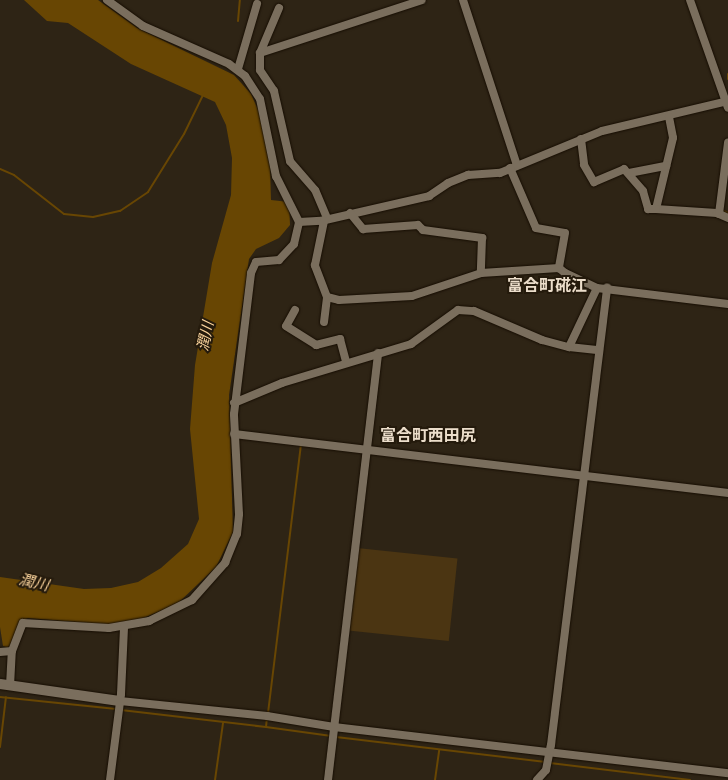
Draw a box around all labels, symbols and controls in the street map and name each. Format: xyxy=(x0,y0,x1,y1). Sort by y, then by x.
district label: 富合町硴江 xyxy=(507,276,587,296)
water label: 潤川 xyxy=(193,319,217,353)
district label: 富合町西田尻 xyxy=(380,426,476,446)
water label: 潤川 xyxy=(17,570,51,594)

